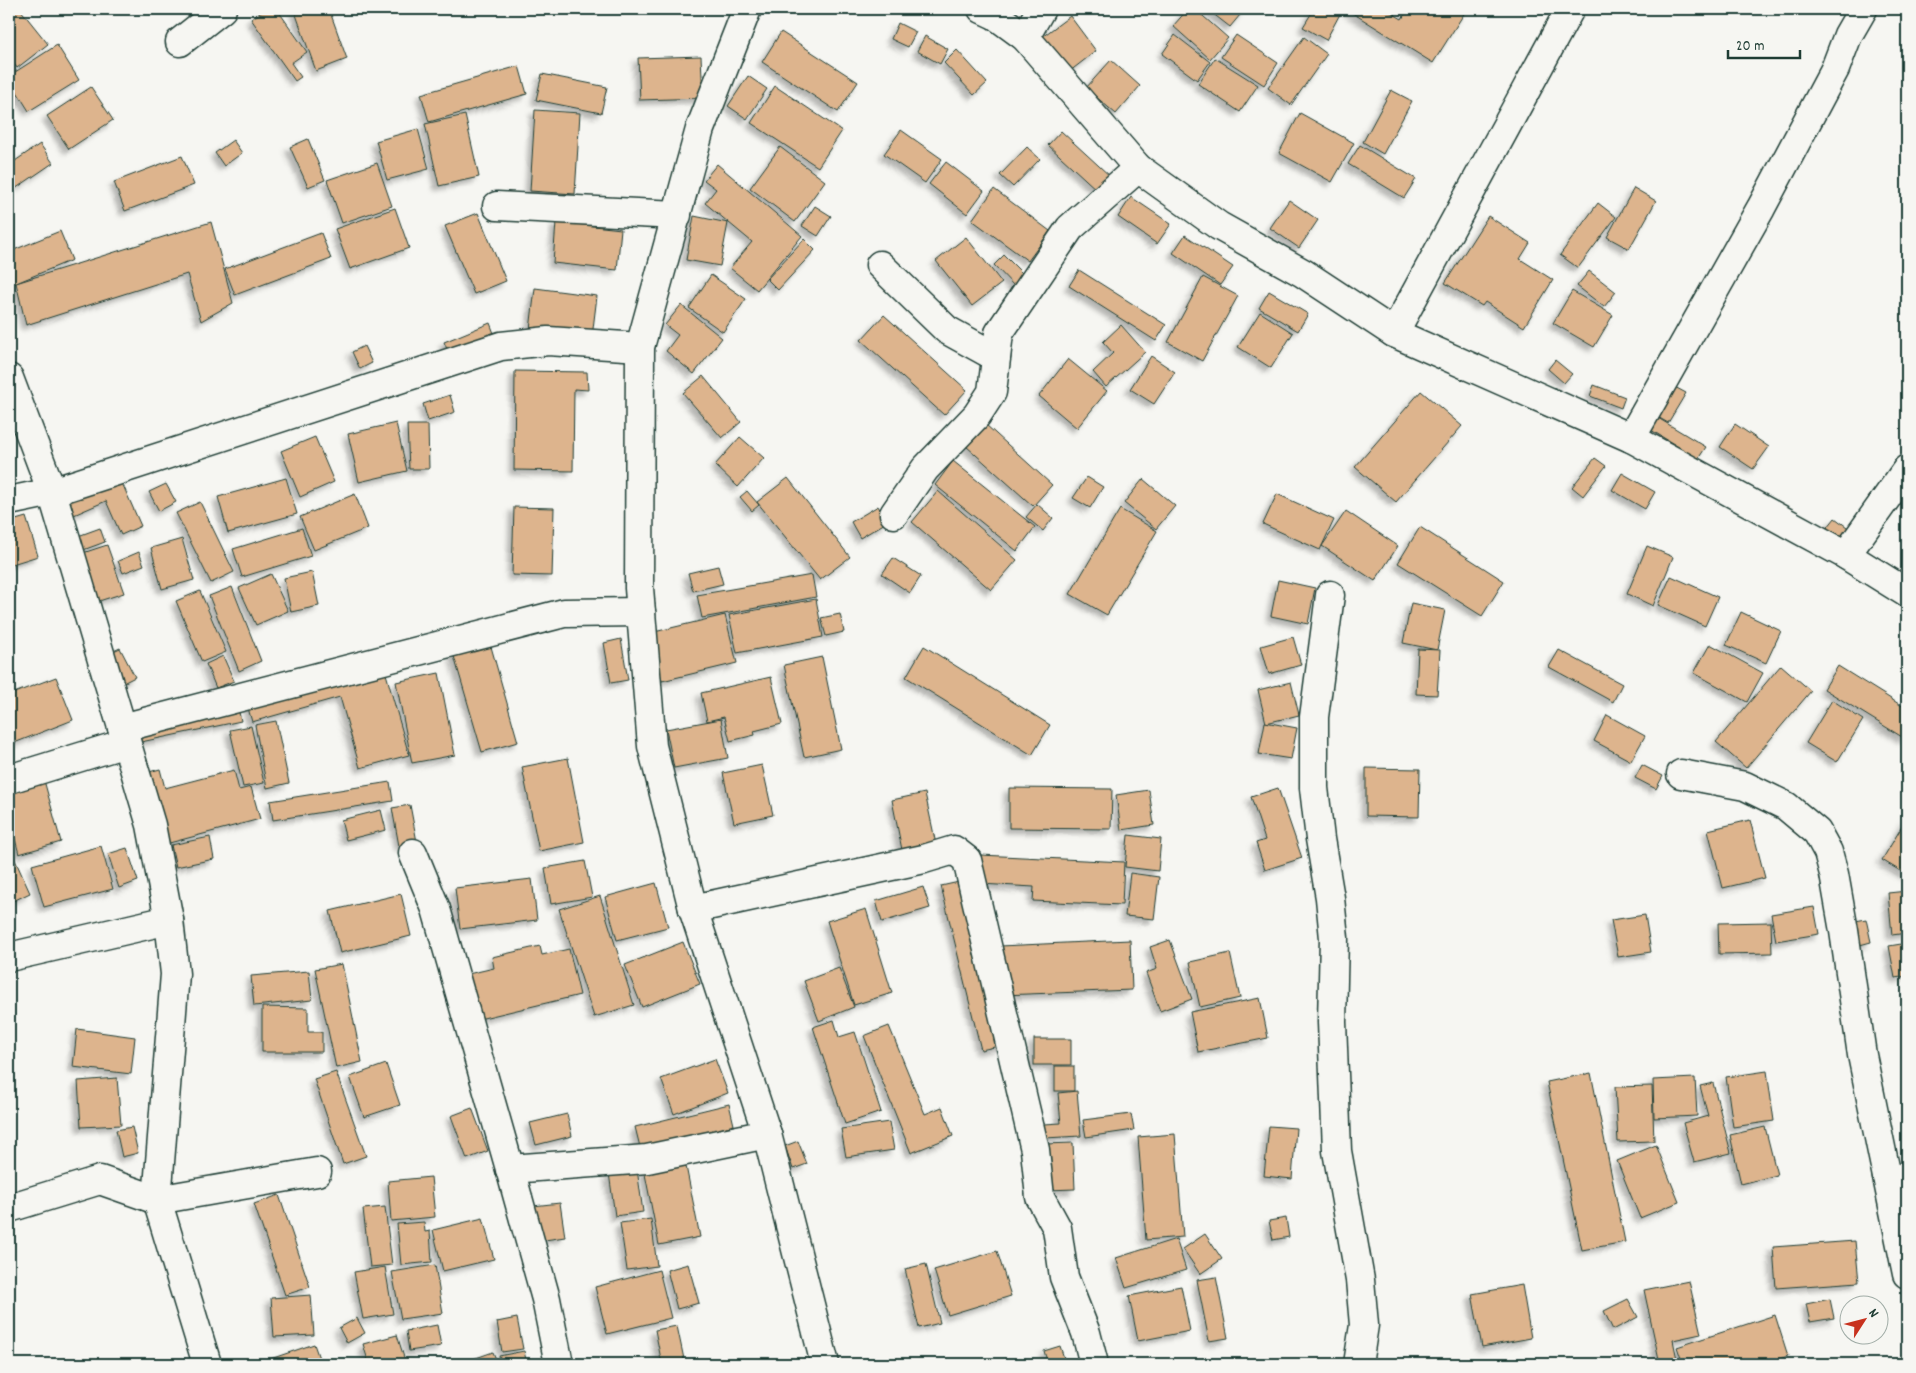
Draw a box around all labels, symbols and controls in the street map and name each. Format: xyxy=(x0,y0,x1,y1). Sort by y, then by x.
scale bar xyxy=(1728,28,1801,60)
text: 20 m xyxy=(1736,36,1764,58)
north arrow xyxy=(1838,1296,1888,1346)
text: N xyxy=(1863,1305,1883,1322)

